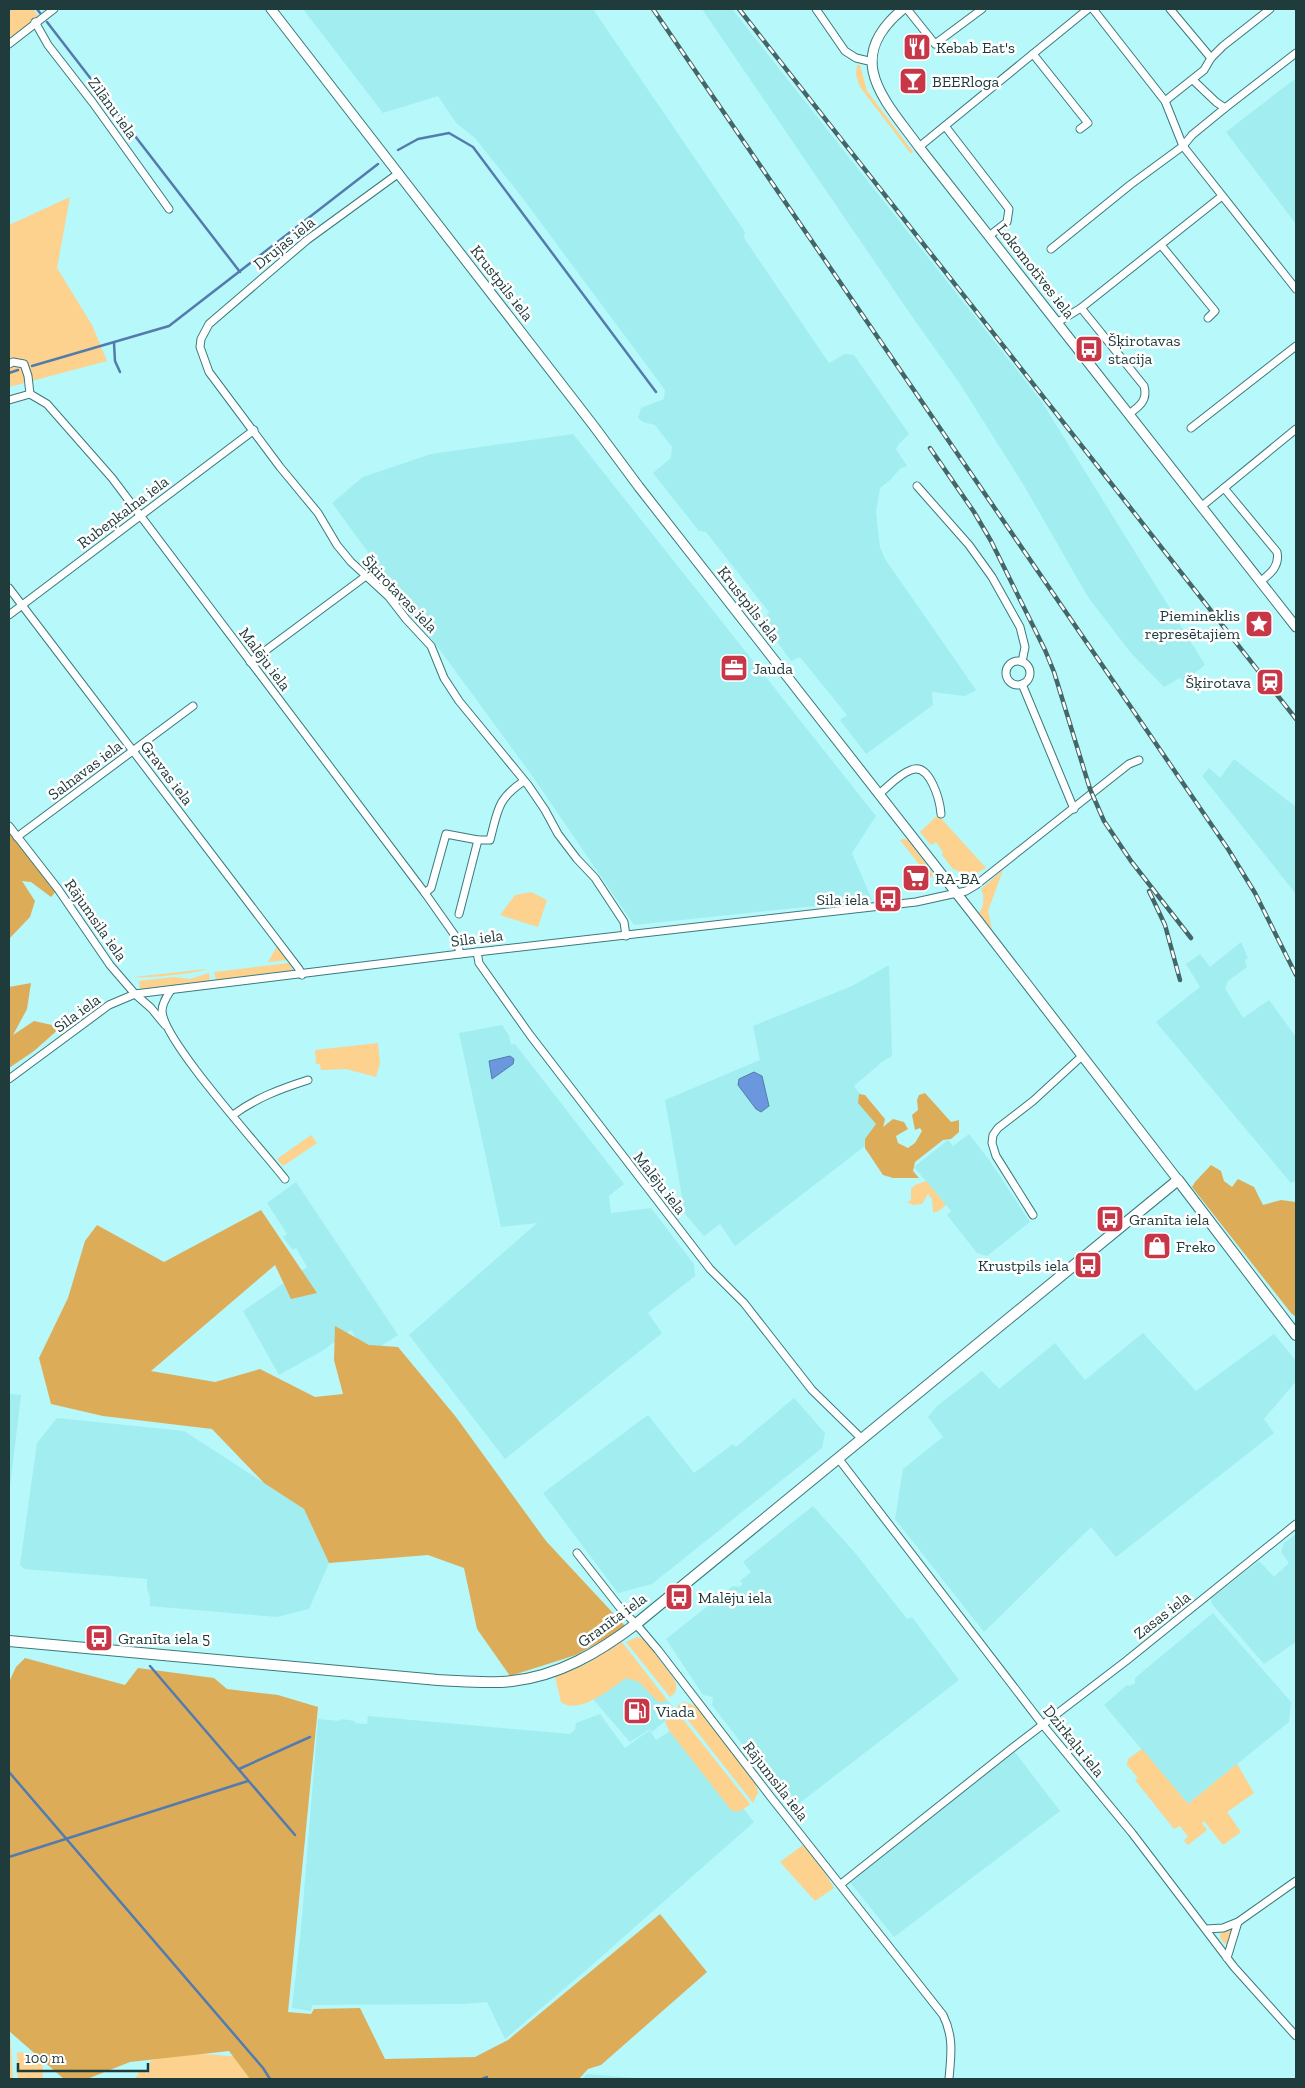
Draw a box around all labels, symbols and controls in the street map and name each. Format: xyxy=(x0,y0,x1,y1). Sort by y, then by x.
restaurant icon: Kebab Eat's xyxy=(902,32,932,62)
place label: Kebab Eat's xyxy=(936,38,1015,57)
bar icon: BEERloga xyxy=(898,66,928,96)
place label: BEERloga xyxy=(932,72,1000,91)
street label: Zilānu iela xyxy=(84,74,142,143)
street label: Drujas iela xyxy=(250,212,319,273)
street label: Lokomotīves iela xyxy=(993,220,1079,323)
street label: Krustpils iela xyxy=(466,241,538,325)
place label: Šķirotavas stacija xyxy=(1108,331,1180,368)
bus stop icon: Šķirotavas stacija xyxy=(1074,334,1104,364)
street label: Rubeņkalna iela xyxy=(74,471,172,552)
street label: Šķirotavas iela xyxy=(358,551,442,637)
street label: Krustpils iela xyxy=(713,562,785,646)
place label: Piemineklis represētajiem xyxy=(1145,606,1240,643)
place icon: Piemineklis represētajiem xyxy=(1244,609,1274,639)
street label: Malēju iela xyxy=(235,624,295,695)
office icon: Jauda xyxy=(719,653,749,683)
place label: Jauda xyxy=(753,659,793,678)
station icon: Šķirotava xyxy=(1255,667,1285,697)
place label: Šķirotava xyxy=(1186,673,1251,692)
street label: Salnavas iela xyxy=(44,736,126,804)
street label: Gravas iela xyxy=(137,737,198,809)
supermarket icon: RA-BA xyxy=(901,863,931,893)
place label: RA-BA xyxy=(935,869,980,888)
street label: Rājumsila iela xyxy=(61,875,131,965)
bus stop icon: Sila iela xyxy=(873,884,903,914)
place label: Sila iela xyxy=(816,890,869,909)
street label: Sila iela xyxy=(450,925,505,951)
street label: Sila iela xyxy=(50,990,104,1036)
street label: Malēju iela xyxy=(630,1148,690,1218)
bus stop icon: Granīta iela xyxy=(1095,1204,1125,1234)
place label: Granīta iela xyxy=(1129,1210,1210,1229)
shop icon: Freko xyxy=(1142,1231,1172,1261)
place label: Freko xyxy=(1176,1237,1215,1256)
bus stop icon: Krustpils iela xyxy=(1073,1250,1103,1280)
place label: Krustpils iela xyxy=(978,1256,1069,1275)
bus stop icon: Malēju iela xyxy=(664,1582,694,1612)
street label: Zasas iela xyxy=(1130,1587,1194,1643)
place label: Malēju iela xyxy=(698,1588,772,1607)
street label: Granīta iela xyxy=(574,1589,650,1651)
bus stop icon: Granīta iela 5 xyxy=(84,1623,114,1653)
place label: Granīta iela 5 xyxy=(118,1629,210,1648)
fuel station icon: Viada xyxy=(622,1696,652,1726)
street label: Dzirkaļu iela xyxy=(1039,1701,1109,1781)
place label: Viada xyxy=(655,1702,695,1721)
street label: Rājumsila iela xyxy=(739,1738,813,1825)
scale bar xyxy=(18,2040,148,2072)
text: 100 m xyxy=(25,2049,64,2067)

